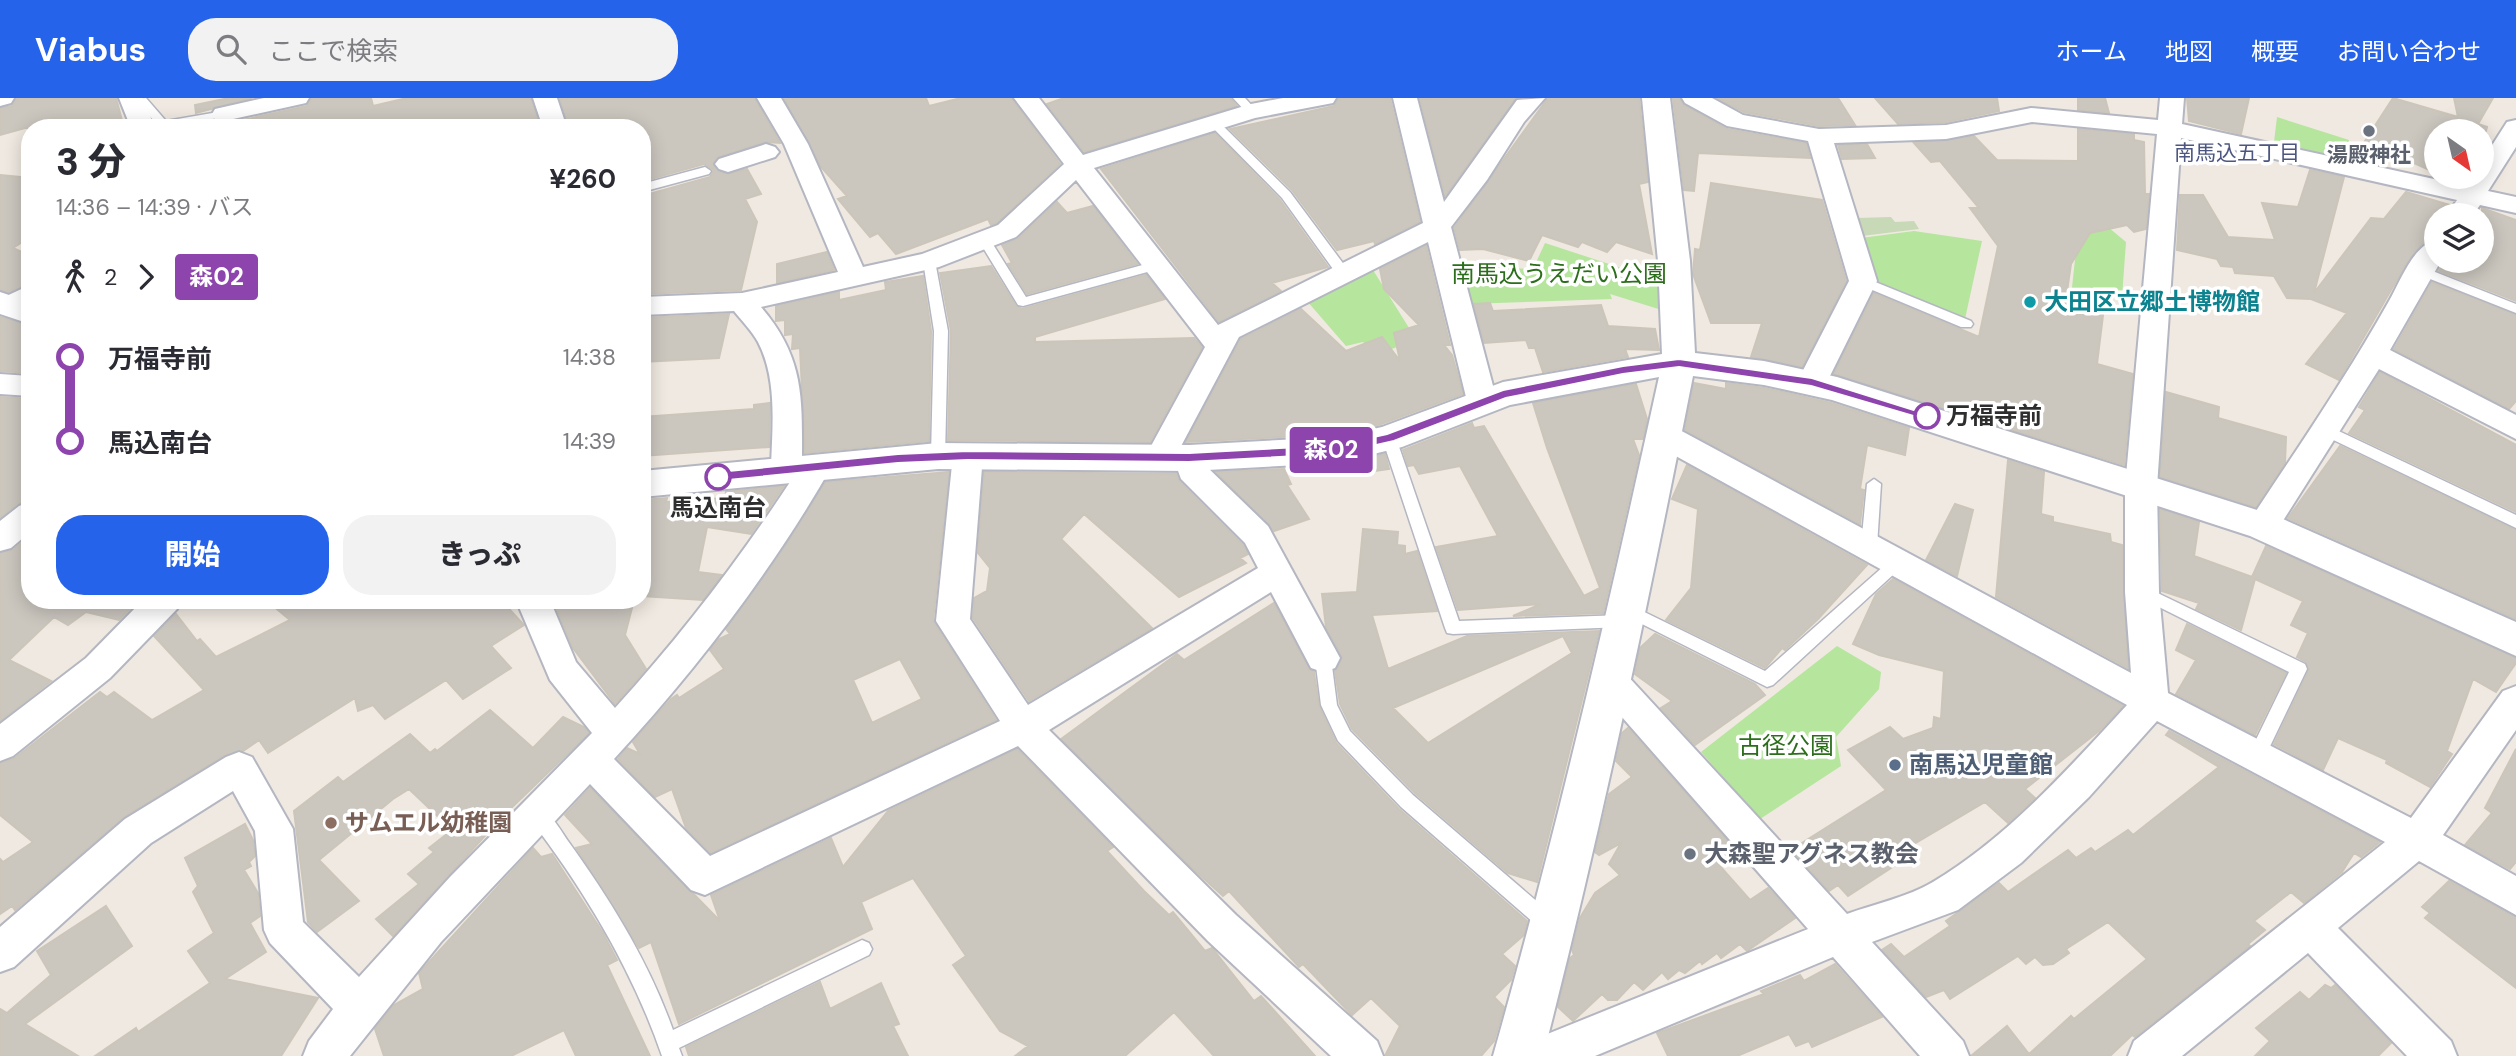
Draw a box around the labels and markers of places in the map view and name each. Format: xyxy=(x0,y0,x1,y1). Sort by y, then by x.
marker: 湯殿神社 xyxy=(2361,123,2377,139)
place label: 湯殿神社 xyxy=(2327,141,2411,169)
place label: 大田区立郷土博物館 xyxy=(2044,286,2260,317)
marker: 大田区立郷土博物館 xyxy=(2022,294,2038,310)
place label: 万福寺前 xyxy=(1946,400,2042,431)
marker: 万福寺前 xyxy=(1914,403,1940,429)
marker: 馬込南台 xyxy=(705,464,731,490)
place label: 馬込南台 xyxy=(670,492,766,523)
place label: 南馬込児童館 xyxy=(1909,749,2053,780)
marker: 南馬込児童館 xyxy=(1887,757,1903,773)
place label: サムエル幼稚園 xyxy=(345,807,513,838)
marker: サムエル幼稚園 xyxy=(323,815,339,831)
place label: 大森聖アグネス教会 xyxy=(1704,838,1919,869)
marker: 大森聖アグネス教会 xyxy=(1682,846,1698,862)

